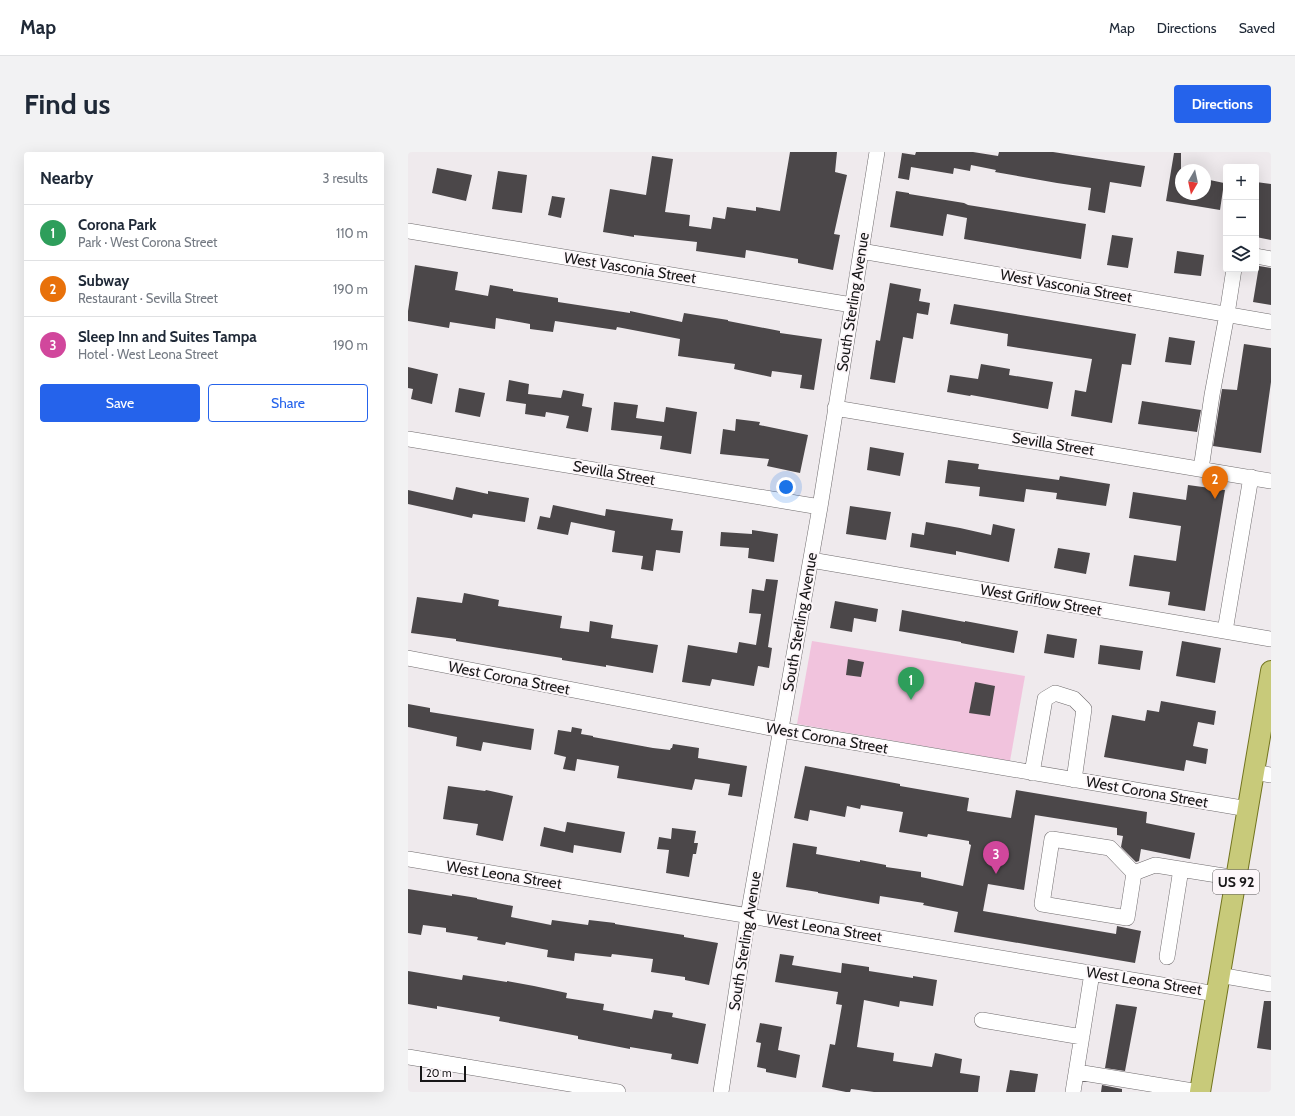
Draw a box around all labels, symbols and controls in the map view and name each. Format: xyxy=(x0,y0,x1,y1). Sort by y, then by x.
text: Map xyxy=(20,16,56,39)
text: Map xyxy=(1109,19,1135,37)
text: Directions xyxy=(1157,19,1217,37)
text: Saved xyxy=(1239,19,1275,37)
button: Directions xyxy=(1174,85,1271,123)
text: Find us xyxy=(24,87,110,121)
north arrow xyxy=(1175,164,1211,200)
map controls xyxy=(1223,164,1259,272)
button: + xyxy=(1223,164,1259,200)
text: Nearby xyxy=(40,168,93,188)
text: 3 results xyxy=(322,170,368,186)
button: − xyxy=(1223,200,1259,236)
text: Corona Park xyxy=(78,216,156,234)
text: 1 xyxy=(51,225,55,241)
text: 110 m xyxy=(336,225,368,241)
street label: South Sterling Avenue xyxy=(833,231,873,373)
text: Park · West Corona Street xyxy=(78,234,217,250)
button: layers xyxy=(1223,236,1259,272)
street label: West Vasconia Street xyxy=(563,249,697,287)
street label: West Vasconia Street xyxy=(999,266,1133,306)
text: Subway xyxy=(78,272,129,290)
text: 2 xyxy=(50,281,56,297)
text: 190 m xyxy=(333,281,368,297)
text: Restaurant · Sevilla Street xyxy=(78,290,218,306)
text: Sleep Inn and Suites Tampa xyxy=(78,328,257,346)
text: 3 xyxy=(49,337,57,353)
text: 190 m xyxy=(333,337,368,353)
text: Hotel · West Leona Street xyxy=(78,346,218,362)
button: Save xyxy=(40,384,200,422)
button: Share xyxy=(208,384,368,422)
street label: Sevilla Street xyxy=(1011,429,1095,459)
street label: Sevilla Street xyxy=(571,457,657,489)
pin: 2 xyxy=(1202,466,1228,499)
your location xyxy=(776,477,796,497)
street label: South Sterling Avenue xyxy=(779,551,821,693)
street label: West Griflow Street xyxy=(979,580,1103,620)
street label: West Corona Street xyxy=(447,657,571,699)
pin: 1 xyxy=(898,667,924,700)
street label: West Corona Street xyxy=(765,718,889,758)
street label: West Corona Street xyxy=(1085,772,1209,812)
pin: 3 xyxy=(983,841,1009,874)
street label: West Leona Street xyxy=(445,857,563,893)
street label: South Sterling Avenue xyxy=(725,870,765,1012)
road number: US 92 xyxy=(1213,870,1259,894)
street label: West Leona Street xyxy=(765,910,883,946)
street label: West Leona Street xyxy=(1085,963,1203,999)
scale bar xyxy=(420,1064,466,1083)
text: 20 m xyxy=(426,1066,452,1080)

